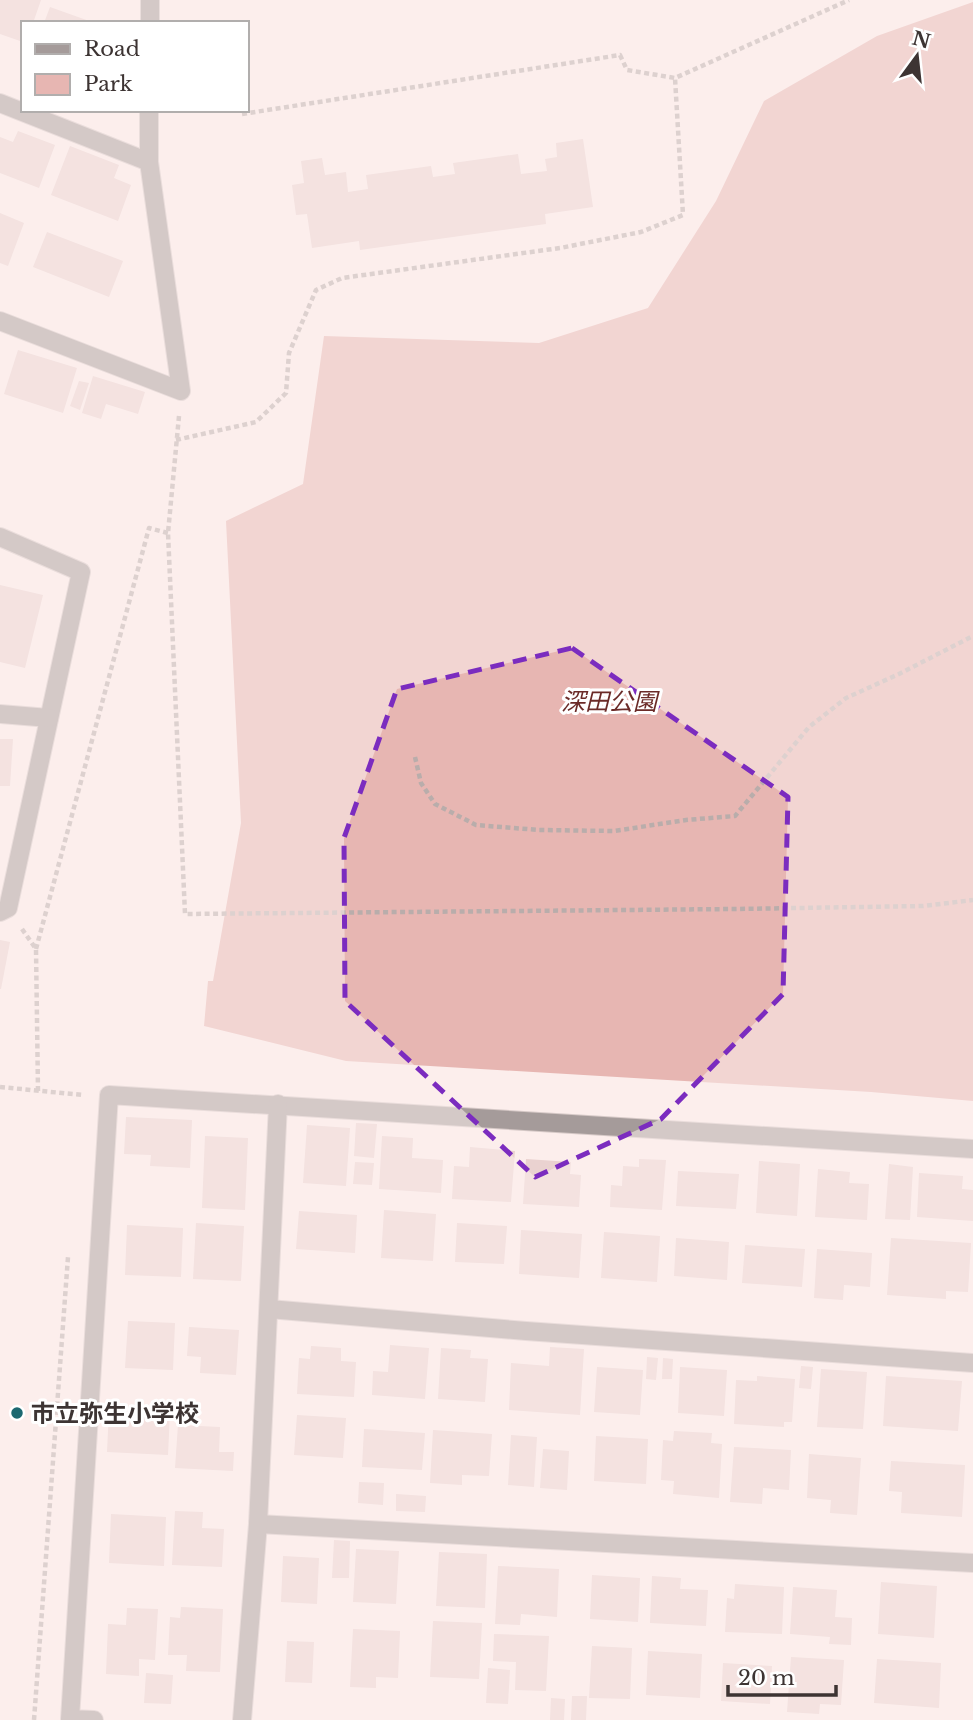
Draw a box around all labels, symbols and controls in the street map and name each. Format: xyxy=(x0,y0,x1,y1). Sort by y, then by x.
legend xyxy=(21,21,248,112)
north arrow xyxy=(882,21,952,91)
text: N xyxy=(910,27,933,54)
text: Road xyxy=(84,36,140,62)
text: Park xyxy=(84,71,133,97)
park label: 深田公園 xyxy=(561,687,660,716)
place label: 市立弥生小学校 xyxy=(31,1399,199,1428)
marker: 市立弥生小学校 xyxy=(9,1405,25,1421)
scale bar xyxy=(728,1654,836,1698)
text: 20 m xyxy=(738,1665,795,1691)

